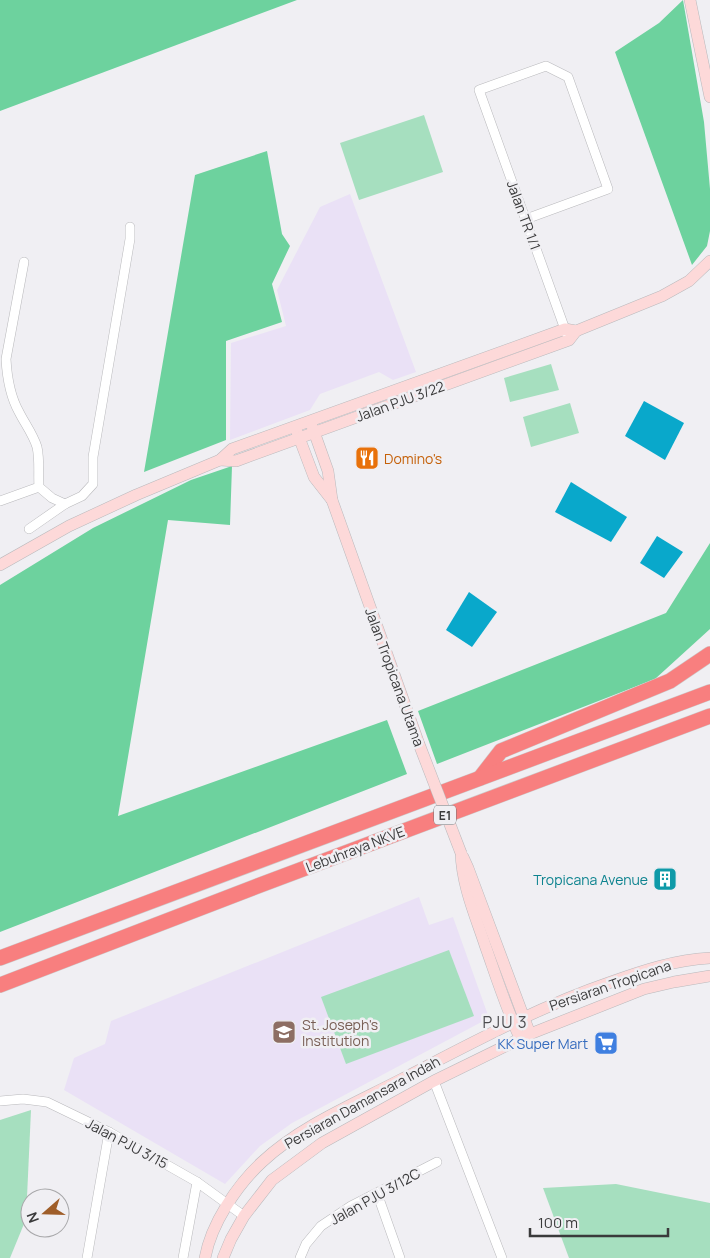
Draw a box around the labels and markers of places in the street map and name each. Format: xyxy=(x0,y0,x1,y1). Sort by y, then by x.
restaurant icon: Domino's xyxy=(354,445,380,471)
place label: Domino's xyxy=(384,449,442,468)
building icon: Tropicana Avenue xyxy=(652,866,678,892)
place label: Tropicana Avenue xyxy=(533,870,648,889)
place label: St. Joseph's Institution xyxy=(302,1015,378,1050)
school or university icon: St. Joseph's Institution xyxy=(271,1019,297,1045)
supermarket icon: KK Super Mart xyxy=(593,1030,619,1056)
place label: KK Super Mart xyxy=(497,1034,588,1053)

